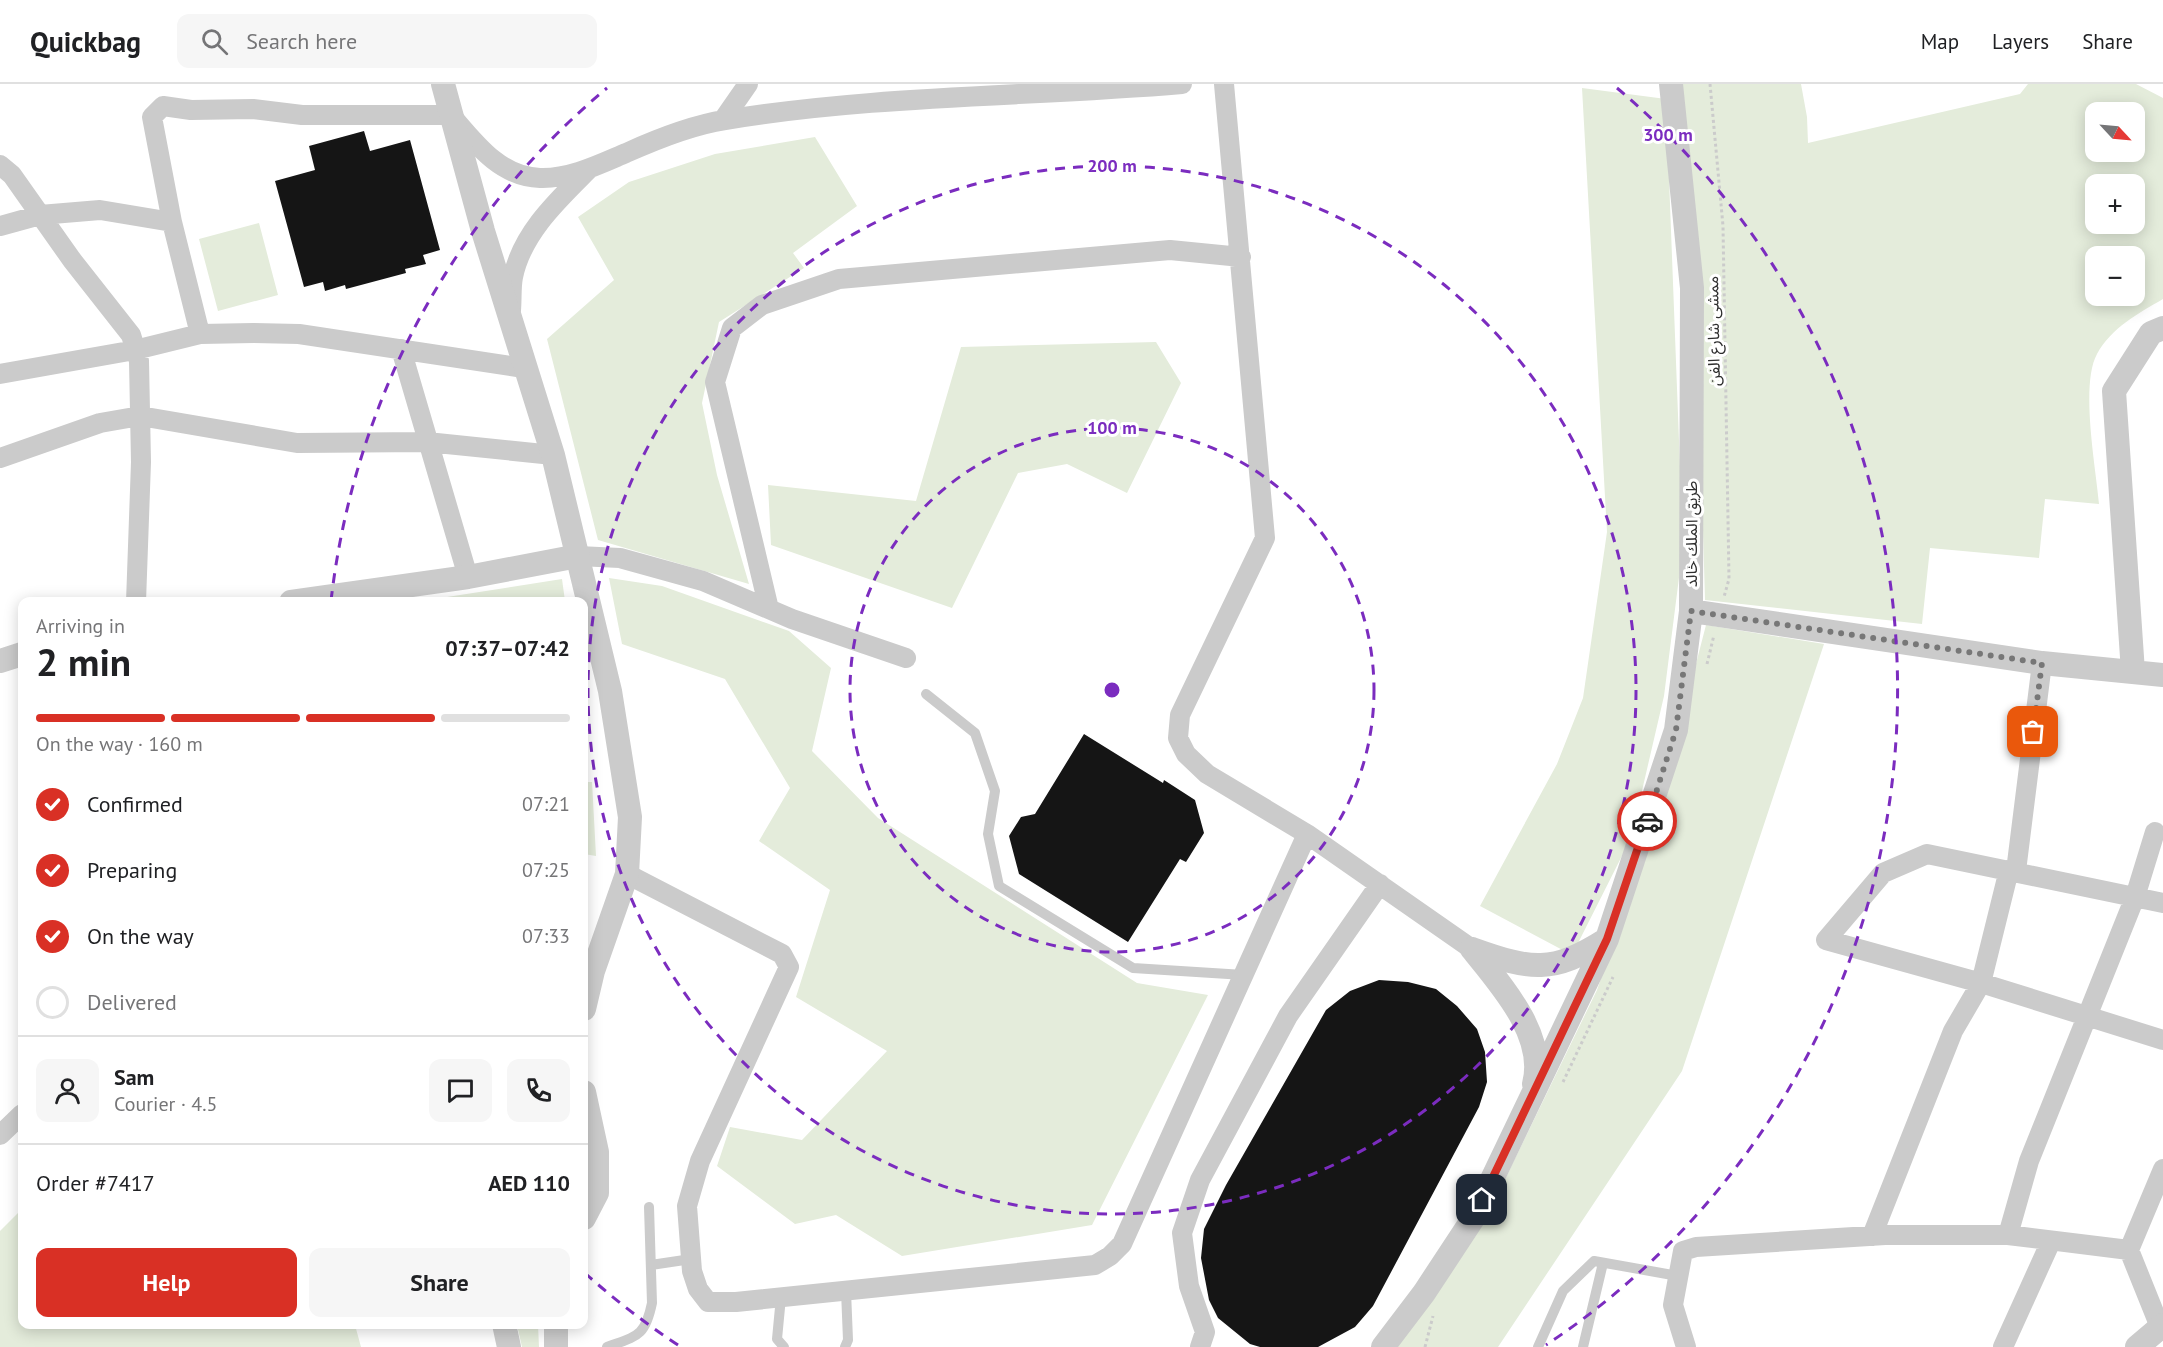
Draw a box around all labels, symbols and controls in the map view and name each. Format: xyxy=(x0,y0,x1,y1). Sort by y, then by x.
search box xyxy=(177,14,597,68)
text: Quickbag xyxy=(30,23,141,60)
icon: search xyxy=(198,25,231,58)
text: Search here xyxy=(246,27,357,55)
text: Map xyxy=(1921,28,1959,55)
text: Layers xyxy=(1992,28,2049,55)
text: Share xyxy=(2082,28,2133,55)
north arrow xyxy=(2085,102,2145,162)
map controls xyxy=(2085,102,2145,306)
text: 300 m xyxy=(1643,123,1693,146)
text: 200 m xyxy=(1087,154,1137,177)
button: + xyxy=(2085,174,2145,234)
button: − xyxy=(2085,246,2145,306)
street label: ممشى شارع الفن xyxy=(1702,276,1727,386)
text: 100 m xyxy=(1087,416,1137,439)
street label: طريق الملك خالد xyxy=(1681,481,1702,587)
text: Arriving in xyxy=(36,613,125,639)
text: 07:37–07:42 xyxy=(445,634,570,662)
text: 2 min xyxy=(36,636,131,687)
centre of rings xyxy=(1102,680,1122,700)
pin xyxy=(2007,706,2058,757)
icon: bag xyxy=(2016,715,2049,748)
text: On the way · 160 m xyxy=(36,731,203,757)
icon: check xyxy=(36,788,69,821)
text: Confirmed xyxy=(87,790,183,818)
text: 07:21 xyxy=(522,791,570,817)
courier xyxy=(1617,791,1677,851)
icon: car xyxy=(1631,805,1664,838)
icon: check xyxy=(36,854,69,887)
text: Preparing xyxy=(87,856,177,884)
text: 07:25 xyxy=(522,857,570,883)
icon: check xyxy=(36,920,69,953)
text: On the way xyxy=(87,922,194,950)
text: 07:33 xyxy=(522,923,570,949)
text: Delivered xyxy=(87,988,177,1016)
button: person xyxy=(36,1059,99,1122)
button: chat xyxy=(429,1059,492,1122)
button: phone xyxy=(507,1059,570,1122)
text: Sam xyxy=(114,1063,154,1091)
text: Courier · 4.5 xyxy=(114,1091,217,1117)
text: Order #7417 xyxy=(36,1169,155,1197)
text: AED 110 xyxy=(488,1169,570,1197)
pin xyxy=(1456,1174,1507,1225)
icon: home xyxy=(1465,1183,1498,1216)
button: Help xyxy=(36,1248,297,1317)
button: Share xyxy=(309,1248,570,1317)

